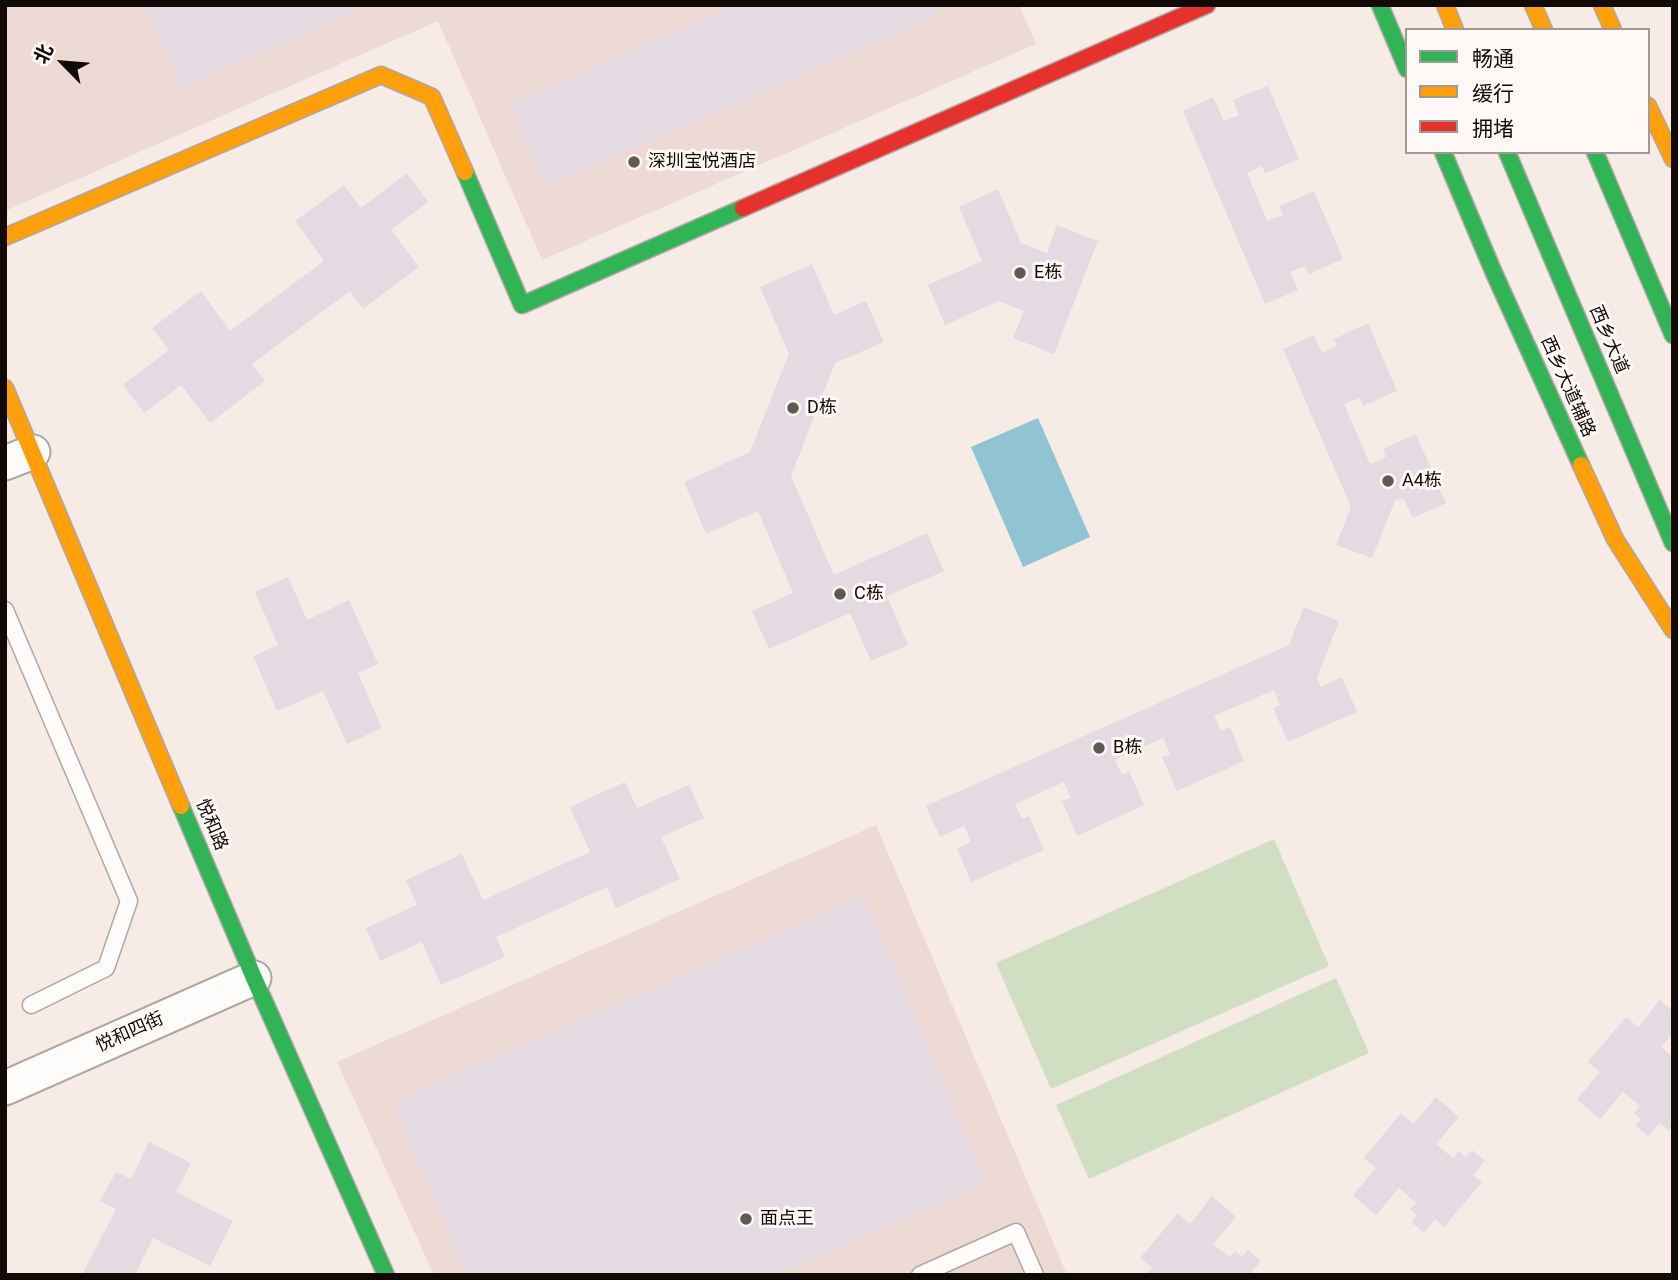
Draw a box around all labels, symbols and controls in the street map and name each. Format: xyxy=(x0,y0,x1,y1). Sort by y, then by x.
north arrow xyxy=(28,28,98,98)
legend xyxy=(1405,28,1650,154)
text: 北 xyxy=(29,40,58,67)
text: 畅通 xyxy=(1472,47,1514,71)
text: 缓行 xyxy=(1472,82,1514,106)
text: 拥堵 xyxy=(1472,117,1514,141)
place label: 深圳宝悦酒店 xyxy=(648,151,756,173)
marker: 深圳宝悦酒店 xyxy=(626,154,642,170)
place label: E栋 xyxy=(1034,262,1062,284)
marker: E栋 xyxy=(1012,265,1028,281)
street label: 西乡大道 xyxy=(1584,303,1632,377)
street label: 西乡大道辅路 xyxy=(1535,333,1599,441)
place label: D栋 xyxy=(807,397,837,419)
marker: D栋 xyxy=(785,400,801,416)
place label: A4栋 xyxy=(1402,470,1442,492)
marker: A4栋 xyxy=(1380,473,1396,489)
place label: C栋 xyxy=(854,583,884,605)
marker: C栋 xyxy=(832,586,848,602)
place label: B栋 xyxy=(1113,737,1142,759)
marker: B栋 xyxy=(1091,740,1107,756)
street label: 悦和路 xyxy=(191,796,231,854)
street label: 悦和四街 xyxy=(93,1008,167,1058)
place label: 面点王 xyxy=(760,1208,814,1230)
marker: 面点王 xyxy=(738,1211,754,1227)

